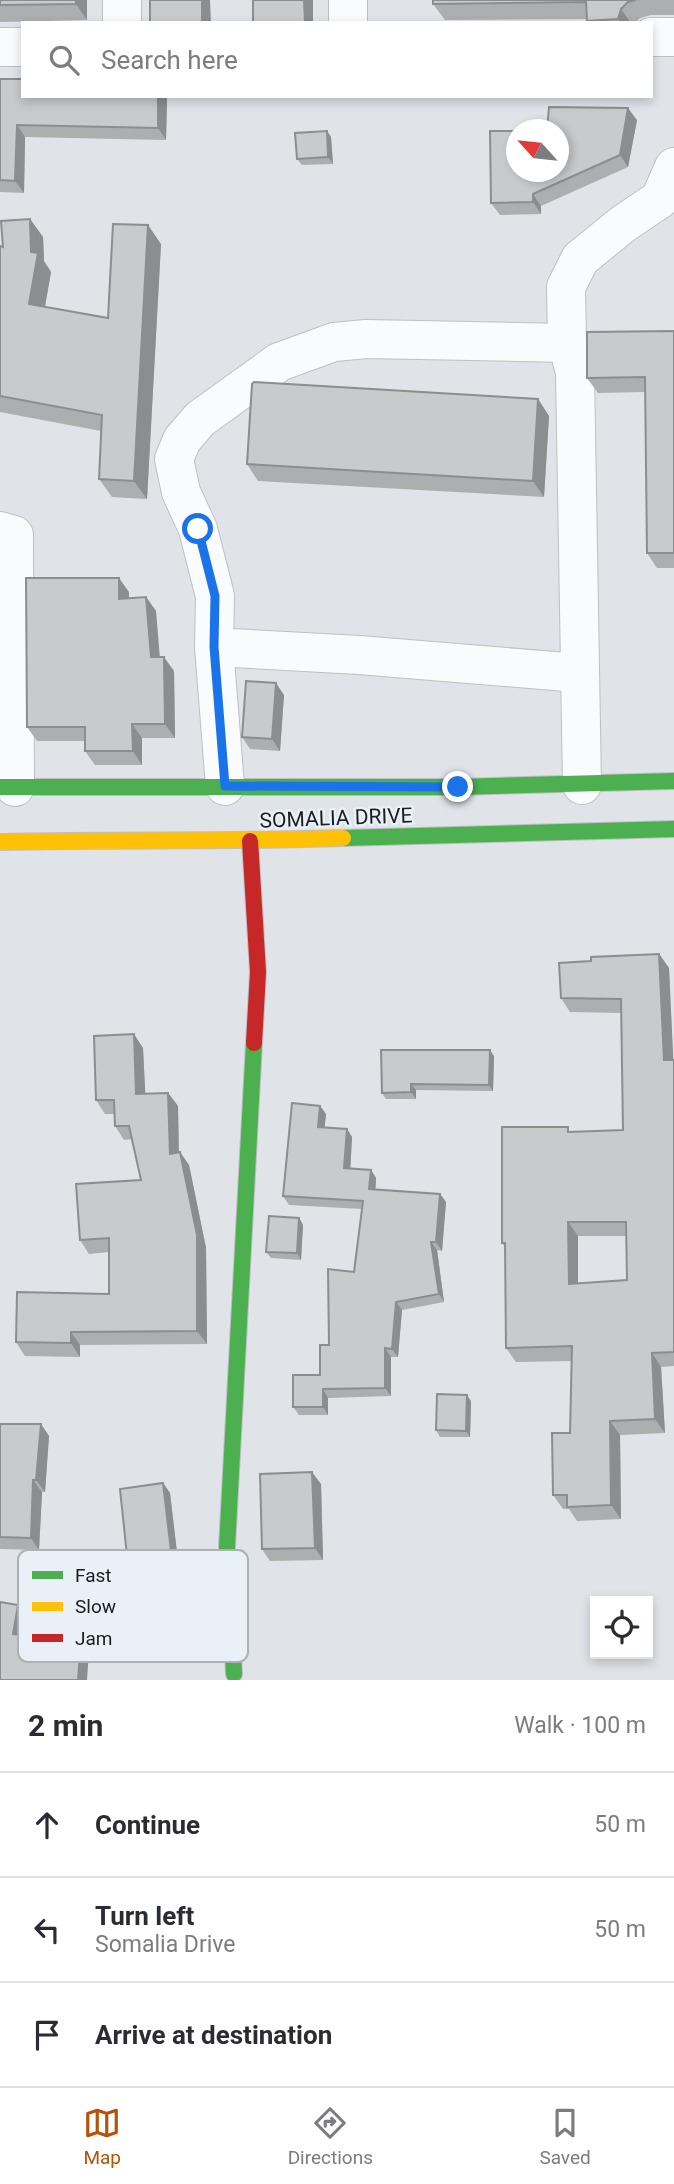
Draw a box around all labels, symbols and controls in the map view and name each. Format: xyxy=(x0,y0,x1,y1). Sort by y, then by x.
search box xyxy=(21,21,653,98)
icon: search xyxy=(45,41,83,79)
text: Search here xyxy=(101,45,238,75)
north arrow xyxy=(506,119,569,182)
route start xyxy=(182,513,213,544)
route end xyxy=(442,771,473,802)
street label: SOMALIA DRIVE xyxy=(259,803,413,833)
legend xyxy=(18,1550,248,1662)
text: Fast xyxy=(75,1564,112,1587)
text: Slow xyxy=(75,1595,116,1618)
map controls xyxy=(590,1596,653,1659)
button: locate xyxy=(590,1596,653,1659)
text: Jam xyxy=(75,1627,112,1650)
text: 2 min xyxy=(28,1708,103,1743)
text: Walk · 100 m xyxy=(514,1712,646,1739)
icon: ahead xyxy=(28,1806,66,1844)
text: Continue xyxy=(95,1810,200,1840)
text: 50 m xyxy=(594,1811,646,1838)
text: Turn left xyxy=(95,1901,194,1931)
icon: left xyxy=(28,1911,66,1949)
text: 50 m xyxy=(594,1916,646,1943)
text: Somalia Drive xyxy=(95,1931,236,1958)
icon: arrive xyxy=(28,2016,66,2054)
text: Arrive at destination xyxy=(95,2020,332,2050)
tab: Map xyxy=(83,2104,121,2169)
tab: Directions xyxy=(288,2104,373,2169)
tab: Saved xyxy=(539,2104,591,2169)

